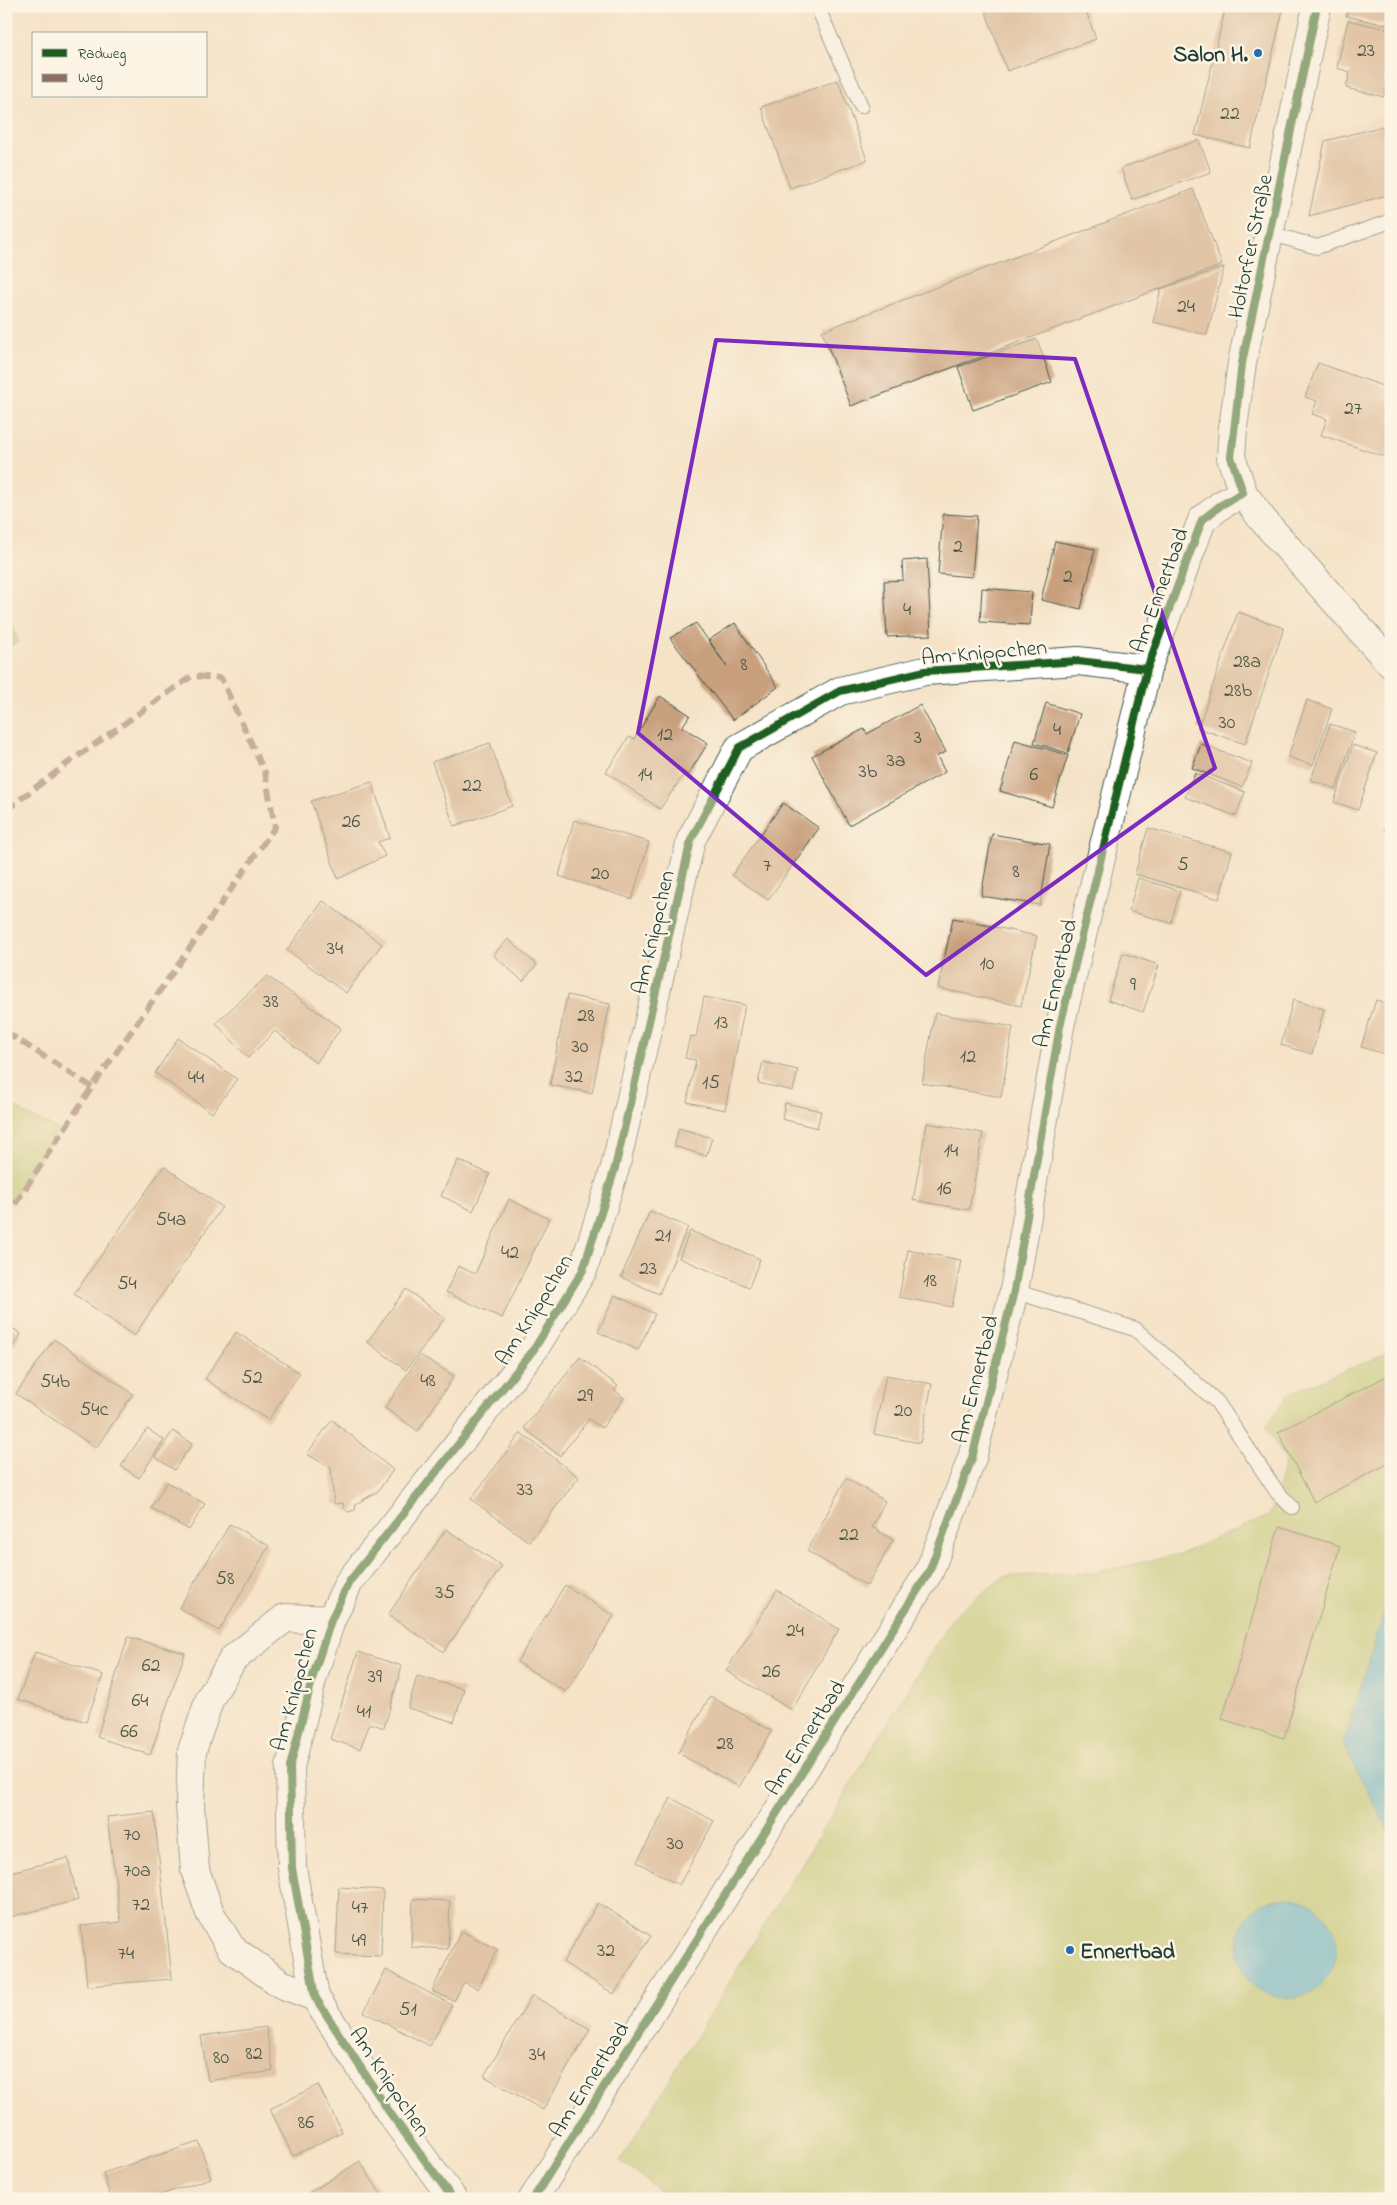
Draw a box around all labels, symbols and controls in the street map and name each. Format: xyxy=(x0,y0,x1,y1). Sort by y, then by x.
legend xyxy=(32,32,208,98)
house number: 23 xyxy=(1357,37,1375,66)
place label: Salon H. xyxy=(1173,40,1249,72)
text: Radweg xyxy=(78,43,126,66)
marker: Salon H. xyxy=(1252,47,1264,59)
text: Weg xyxy=(78,67,103,90)
house number: 22 xyxy=(1220,100,1240,129)
street label: Holtorfer Straße xyxy=(1221,171,1283,322)
house number: 24 xyxy=(1177,293,1195,322)
house number: 27 xyxy=(1344,395,1362,424)
street label: Am Ennertbad xyxy=(1123,524,1198,658)
house number: 2 xyxy=(953,533,963,562)
house number: 2 xyxy=(1063,563,1073,592)
house number: 4 xyxy=(903,596,911,625)
street label: Am Knippchen xyxy=(920,633,1049,675)
house number: 28a xyxy=(1233,648,1261,677)
house number: 8 xyxy=(740,651,748,680)
house number: 28b xyxy=(1224,677,1252,706)
house number: 30 xyxy=(1219,709,1236,738)
house number: 4 xyxy=(1053,716,1061,745)
house number: 12 xyxy=(657,721,673,750)
house number: 3 xyxy=(914,724,922,753)
house number: 3a xyxy=(886,747,906,776)
house number: 3b xyxy=(859,758,878,787)
house number: 14 xyxy=(638,761,652,790)
house number: 6 xyxy=(1030,761,1039,790)
house number: 22 xyxy=(462,772,482,801)
house number: 26 xyxy=(342,808,361,837)
house number: 5 xyxy=(1177,851,1189,880)
house number: 7 xyxy=(763,852,771,881)
house number: 8 xyxy=(1012,858,1020,887)
house number: 20 xyxy=(591,860,610,889)
street label: Am Knippchen xyxy=(625,867,685,998)
street label: Am Ennertbad xyxy=(1027,916,1087,1051)
house number: 34 xyxy=(327,935,343,964)
house number: 10 xyxy=(980,950,995,979)
house number: 9 xyxy=(1130,971,1136,1000)
house number: 38 xyxy=(263,988,279,1017)
house number: 28 xyxy=(577,1002,595,1031)
house number: 13 xyxy=(714,1009,728,1038)
house number: 30 xyxy=(572,1033,589,1062)
house number: 12 xyxy=(960,1043,976,1072)
house number: 32 xyxy=(565,1063,583,1092)
house number: 44 xyxy=(188,1064,204,1093)
house number: 15 xyxy=(702,1069,720,1098)
house number: 14 xyxy=(944,1137,958,1166)
house number: 16 xyxy=(936,1175,952,1204)
house number: 54a xyxy=(156,1206,186,1235)
house number: 21 xyxy=(655,1222,671,1251)
house number: 42 xyxy=(501,1239,519,1268)
street label: Am Knippchen xyxy=(488,1248,583,1373)
house number: 23 xyxy=(639,1255,657,1284)
house number: 18 xyxy=(923,1267,937,1296)
house number: 54 xyxy=(117,1270,137,1299)
street label: Am Ennertbad xyxy=(946,1312,1008,1447)
house number: 52 xyxy=(241,1364,263,1393)
house number: 48 xyxy=(420,1367,436,1396)
house number: 54b xyxy=(40,1368,71,1397)
house number: 29 xyxy=(577,1382,593,1411)
house number: 54c xyxy=(80,1396,108,1425)
house number: 20 xyxy=(894,1397,913,1426)
house number: 33 xyxy=(517,1476,533,1505)
house number: 22 xyxy=(839,1521,859,1550)
house number: 58 xyxy=(216,1565,234,1594)
house number: 35 xyxy=(435,1579,455,1608)
house number: 24 xyxy=(786,1617,804,1646)
street label: Am Knippchen xyxy=(264,1625,328,1755)
house number: 62 xyxy=(142,1652,160,1681)
house number: 26 xyxy=(762,1658,781,1687)
house number: 39 xyxy=(368,1663,382,1692)
street label: Am Ennertbad xyxy=(758,1675,855,1803)
house number: 64 xyxy=(131,1687,149,1716)
house number: 41 xyxy=(357,1698,371,1727)
house number: 66 xyxy=(120,1718,138,1747)
house number: 28 xyxy=(716,1730,734,1759)
house number: 70 xyxy=(124,1821,141,1850)
house number: 30 xyxy=(667,1830,684,1859)
house number: 70a xyxy=(123,1857,151,1886)
house number: 72 xyxy=(132,1891,150,1920)
house number: 47 xyxy=(352,1894,368,1923)
house number: 49 xyxy=(352,1927,366,1956)
house number: 32 xyxy=(597,1937,615,1966)
place label: Ennertbad xyxy=(1080,1937,1176,1969)
house number: 74 xyxy=(118,1940,134,1969)
marker: Ennertbad xyxy=(1064,1944,1076,1956)
house number: 51 xyxy=(399,1996,417,2025)
street label: Am Ennertbad xyxy=(542,2017,639,2145)
street label: Am Knippchen xyxy=(340,2021,437,2144)
house number: 82 xyxy=(245,2040,263,2069)
house number: 34 xyxy=(529,2041,545,2070)
house number: 80 xyxy=(213,2044,229,2073)
house number: 86 xyxy=(298,2109,314,2138)

